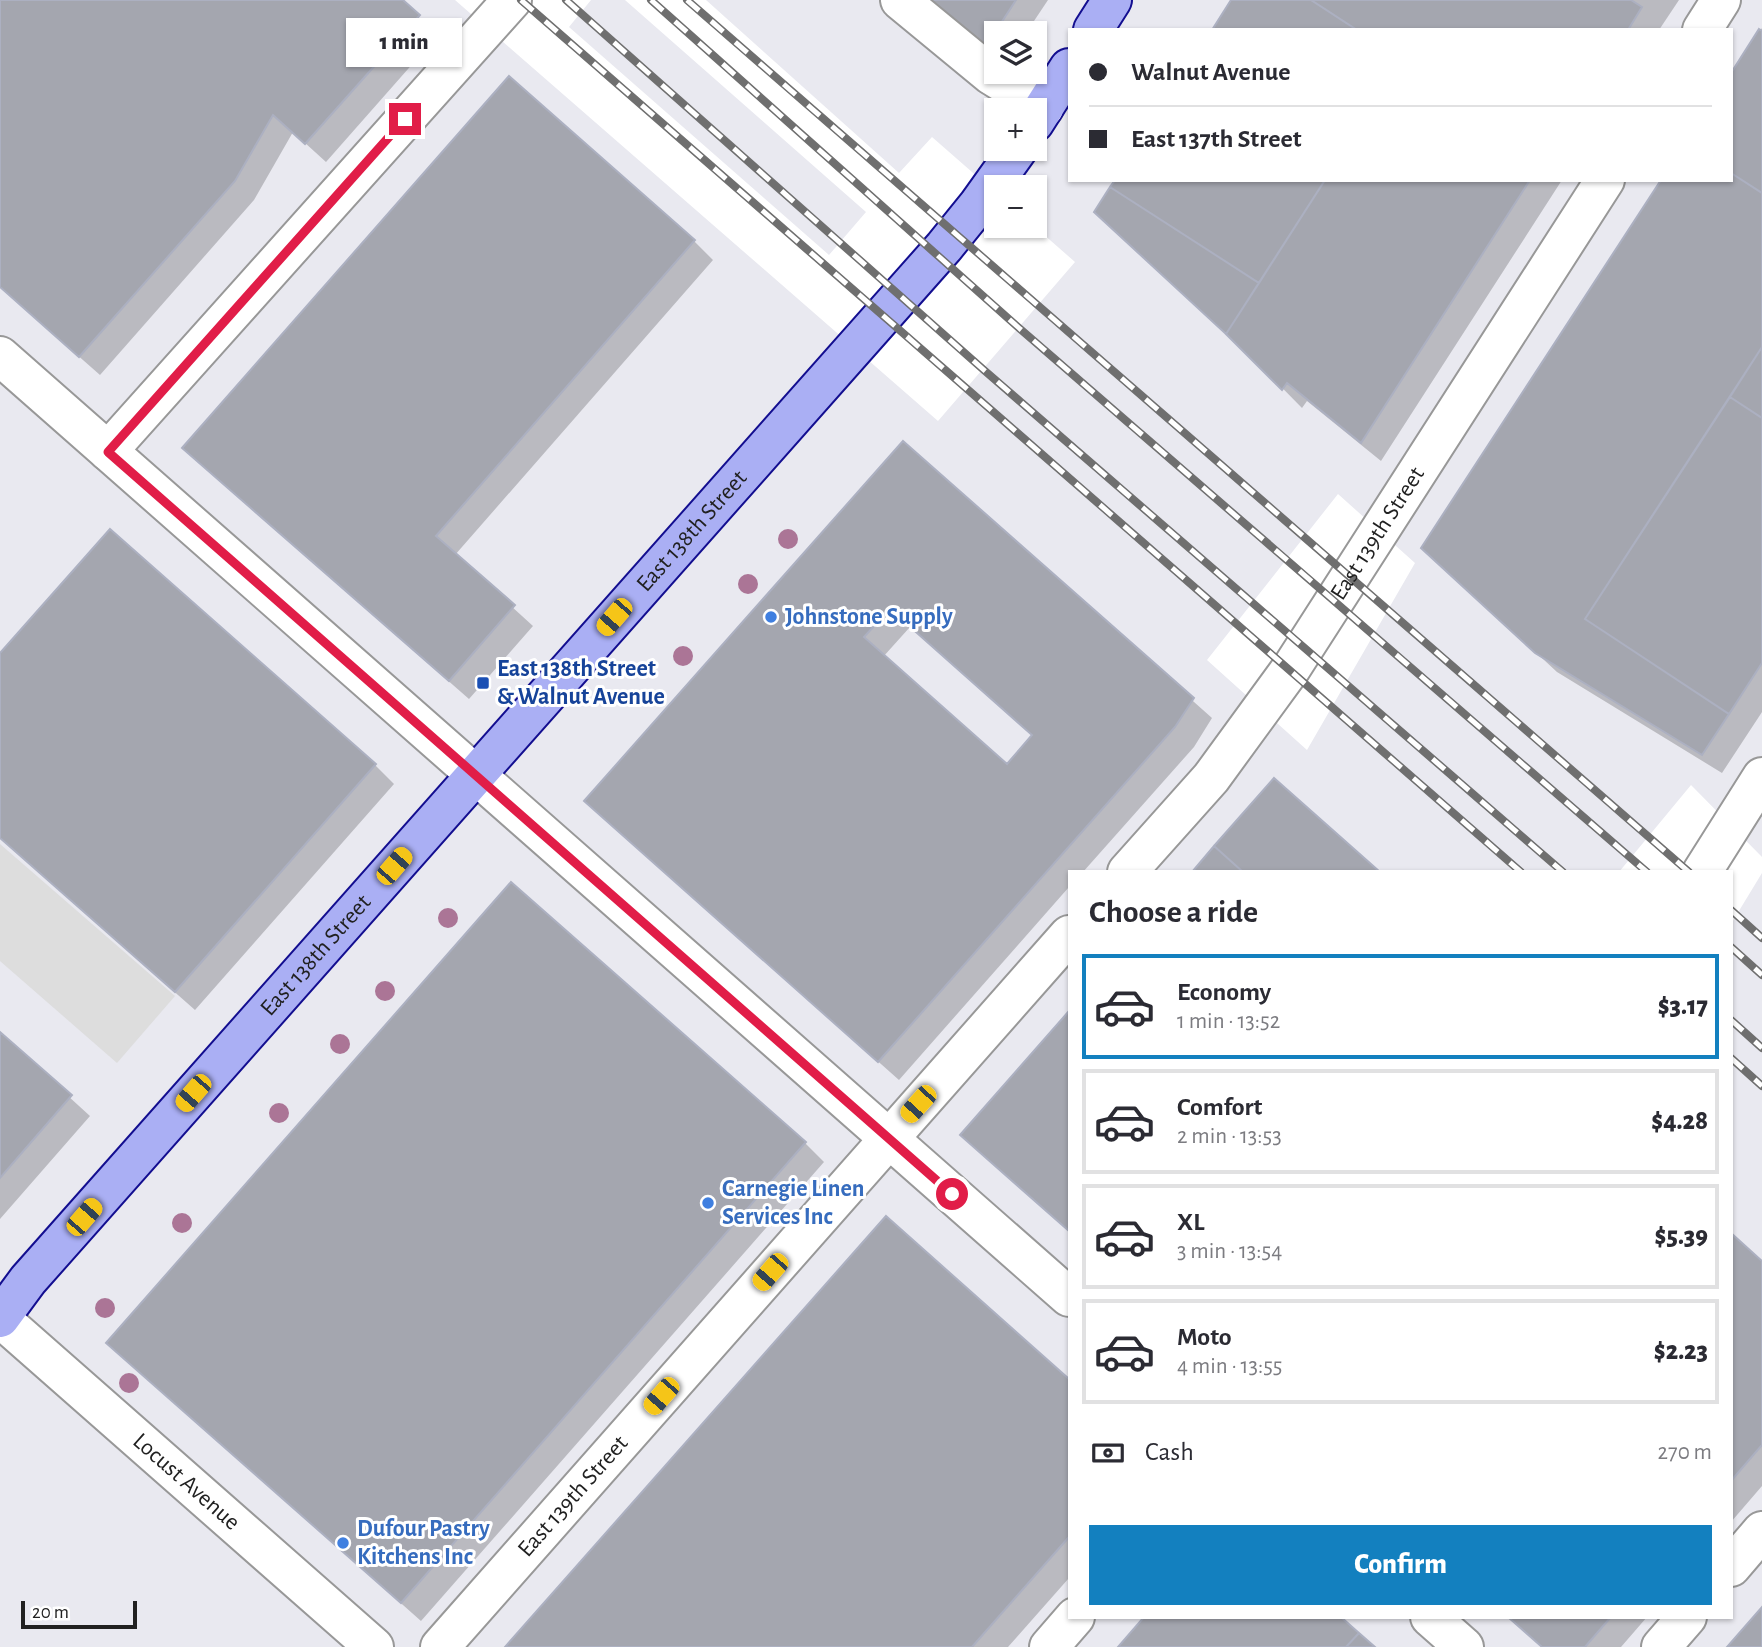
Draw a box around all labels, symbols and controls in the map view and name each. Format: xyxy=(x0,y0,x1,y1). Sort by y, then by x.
callout: 1 min xyxy=(347,18,463,66)
map controls xyxy=(984,21,1047,238)
button: layers xyxy=(984,21,1047,84)
text: 1 min xyxy=(380,31,428,54)
text: Walnut Avenue xyxy=(1131,59,1290,85)
button: + xyxy=(984,98,1047,161)
route end xyxy=(389,103,421,135)
text: East 137th Street xyxy=(1131,126,1302,152)
button: − xyxy=(984,175,1047,238)
street label: East 139th Street xyxy=(1326,463,1429,604)
street label: East 138th Street xyxy=(632,466,752,596)
car xyxy=(593,594,636,640)
place label: Johnstone Supply xyxy=(785,605,953,629)
marker: Johnstone Supply xyxy=(763,609,779,625)
place label: East 138th Street & Walnut Avenue xyxy=(497,657,665,709)
marker: East 138th Street & Walnut Avenue xyxy=(475,675,491,691)
car xyxy=(373,843,416,889)
street label: East 138th Street xyxy=(256,890,376,1021)
text: Choose a ride xyxy=(1089,896,1258,928)
icon: car xyxy=(1093,975,1156,1038)
text: Economy xyxy=(1177,979,1271,1005)
text: $3.17 xyxy=(1658,993,1708,1019)
text: 1 min · 13:52 xyxy=(1177,1010,1280,1033)
car xyxy=(172,1070,215,1116)
car xyxy=(897,1081,940,1127)
icon: car xyxy=(1093,1090,1156,1153)
text: Comfort xyxy=(1177,1094,1262,1120)
text: $4.28 xyxy=(1651,1108,1708,1134)
text: 2 min · 13:53 xyxy=(1177,1125,1282,1148)
place label: Carnegie Linen Services Inc xyxy=(722,1177,865,1229)
route start xyxy=(936,1178,968,1210)
car xyxy=(63,1194,106,1240)
marker: Carnegie Linen Services Inc xyxy=(700,1195,716,1211)
icon: car xyxy=(1093,1205,1156,1268)
text: XL xyxy=(1177,1209,1204,1235)
text: $5.39 xyxy=(1655,1223,1708,1249)
text: 3 min · 13:54 xyxy=(1177,1240,1282,1263)
car xyxy=(749,1249,792,1295)
icon: car xyxy=(1093,1320,1156,1383)
text: Moto xyxy=(1177,1324,1232,1350)
text: $2.23 xyxy=(1654,1338,1708,1364)
text: 4 min · 13:55 xyxy=(1177,1355,1282,1378)
car xyxy=(640,1373,683,1419)
street label: Locust Avenue xyxy=(128,1429,244,1535)
street label: East 139th Street xyxy=(514,1431,633,1562)
icon: cash xyxy=(1089,1434,1127,1472)
text: Cash xyxy=(1145,1439,1194,1465)
text: 270 m xyxy=(1658,1441,1712,1464)
place label: Dufour Pastry Kitchens Inc xyxy=(357,1517,490,1569)
button: Confirm xyxy=(1089,1525,1712,1605)
marker: Dufour Pastry Kitchens Inc xyxy=(335,1535,351,1551)
scale bar xyxy=(21,1598,136,1630)
text: 20 m xyxy=(32,1603,69,1622)

